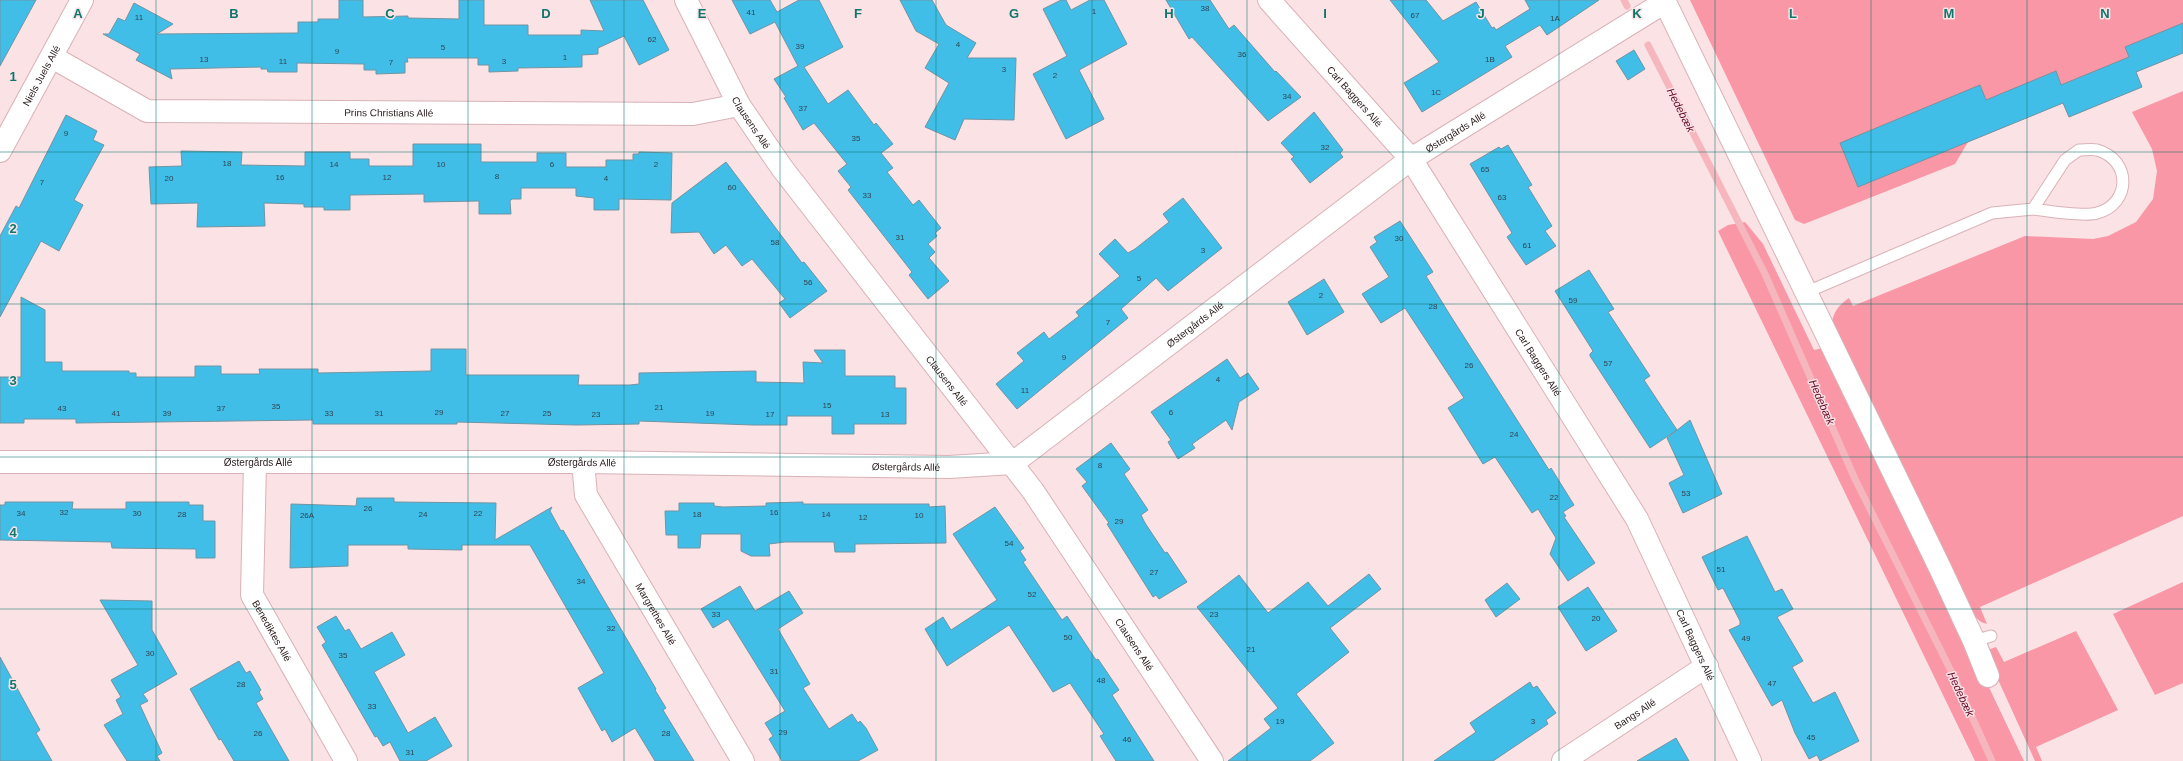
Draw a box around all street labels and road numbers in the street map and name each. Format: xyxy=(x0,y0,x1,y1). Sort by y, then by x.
street label: Niels Juels Allé xyxy=(21,43,63,108)
street label: Carl Baggers Allé xyxy=(1325,64,1385,129)
street label: Clausens Allé xyxy=(730,95,773,151)
street label: Prins Christians Allé xyxy=(344,107,434,119)
street label: Østergårds Allé xyxy=(1424,109,1488,155)
street label: Østergårds Allé xyxy=(1165,299,1226,350)
street label: Carl Baggers Allé xyxy=(1513,327,1564,398)
street label: Clausens Allé xyxy=(924,353,970,408)
street label: Østergårds Allé xyxy=(224,457,293,468)
street label: Østergårds Allé xyxy=(548,457,617,468)
street label: Østergårds Allé xyxy=(872,461,941,473)
street label: Margrethes Allé xyxy=(633,581,678,647)
street label: Benediktes Allé xyxy=(250,598,294,664)
street label: Carl Baggers Allé xyxy=(1674,608,1717,683)
street label: Clausens Allé xyxy=(1113,616,1156,673)
street label: Bangs Allé xyxy=(1612,696,1658,732)

